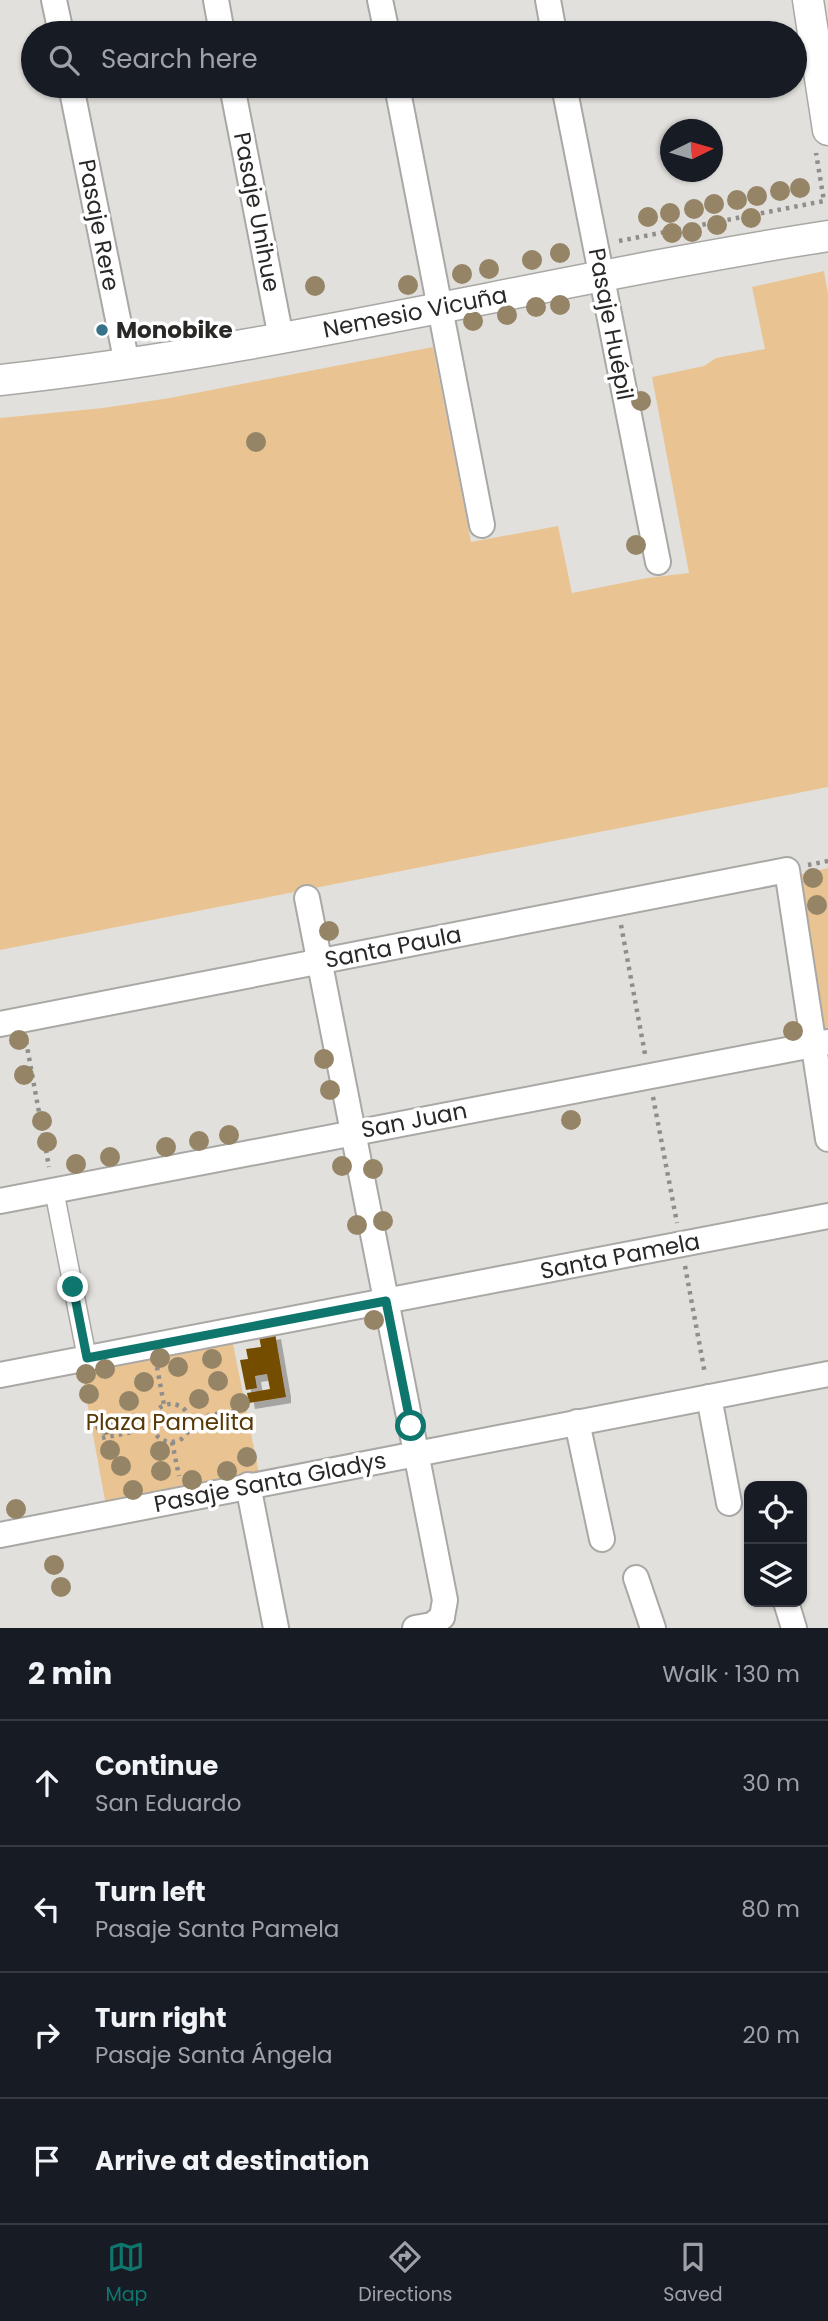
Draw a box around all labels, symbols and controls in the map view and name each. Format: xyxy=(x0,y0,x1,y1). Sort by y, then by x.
search box xyxy=(21,21,807,98)
icon: search xyxy=(45,41,83,79)
text: Search here xyxy=(101,41,258,77)
north arrow xyxy=(660,119,723,182)
street label: Pasaje Unihue xyxy=(226,129,288,295)
street label: Pasaje Rere xyxy=(71,156,127,294)
street label: Pasaje Huépil xyxy=(581,245,641,403)
street label: Nemesio Vicuña xyxy=(320,278,510,346)
place label: Monobike xyxy=(116,314,233,346)
marker: Monobike xyxy=(94,322,110,338)
street label: Santa Paula xyxy=(322,918,464,976)
street label: San Juan xyxy=(358,1094,470,1146)
street label: Santa Pamela xyxy=(538,1225,702,1287)
route end xyxy=(57,1271,88,1302)
park label: Plaza Pamelita xyxy=(86,1406,254,1438)
route start xyxy=(395,1410,426,1441)
street label: Pasaje Santa Gladys xyxy=(151,1444,389,1520)
map controls xyxy=(744,1481,807,1607)
button: locate xyxy=(744,1481,807,1544)
button: layers xyxy=(744,1544,807,1607)
text: 2 min xyxy=(28,1652,112,1695)
text: Walk · 130 m xyxy=(662,1658,800,1690)
text: Continue xyxy=(95,1748,218,1784)
icon: ahead xyxy=(28,1764,66,1802)
text: 30 m xyxy=(742,1767,800,1799)
text: San Eduardo xyxy=(95,1787,241,1819)
text: Turn left xyxy=(95,1874,206,1910)
icon: left xyxy=(28,1890,66,1928)
text: 80 m xyxy=(741,1893,800,1925)
text: Pasaje Santa Pamela xyxy=(95,1913,339,1945)
text: Turn right xyxy=(95,2000,227,2036)
icon: right xyxy=(28,2016,66,2054)
text: 20 m xyxy=(742,2019,800,2051)
text: Pasaje Santa Ángela xyxy=(95,2039,333,2071)
icon: arrive xyxy=(28,2142,66,2180)
text: Arrive at destination xyxy=(95,2143,370,2179)
tab: Map xyxy=(105,2238,147,2309)
tab: Directions xyxy=(358,2238,453,2309)
tab: Saved xyxy=(663,2238,723,2309)

